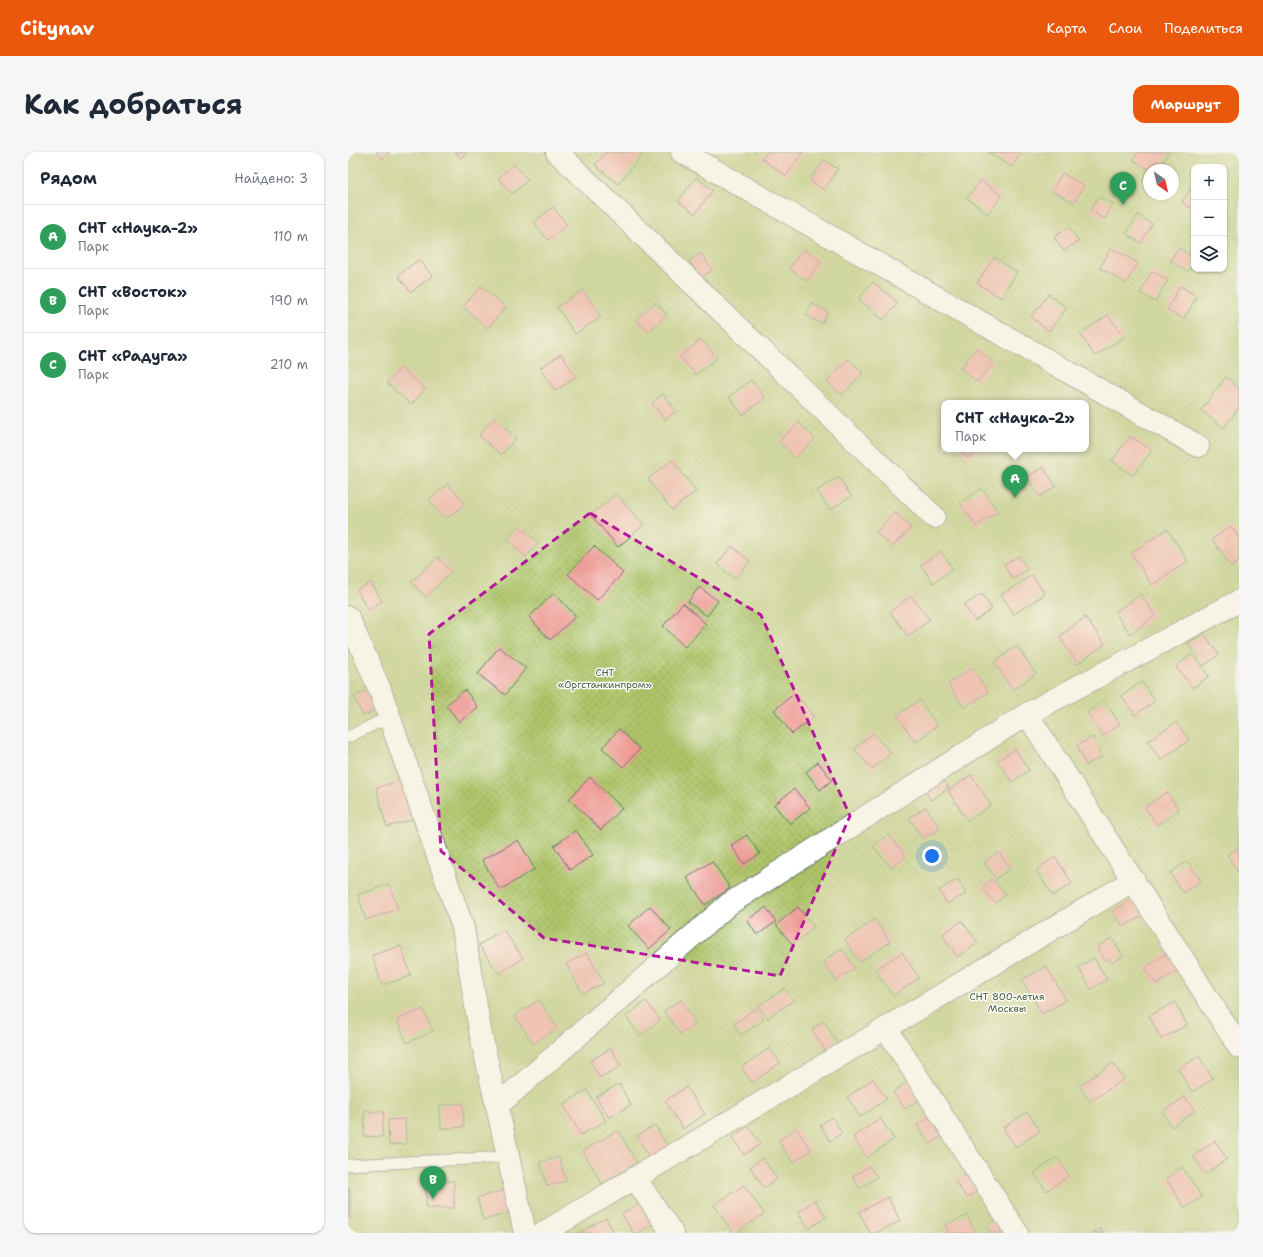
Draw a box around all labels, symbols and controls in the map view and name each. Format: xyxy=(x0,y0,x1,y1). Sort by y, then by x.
text: Citynav xyxy=(20,16,94,41)
text: Карта xyxy=(1046,19,1087,37)
text: Слои xyxy=(1109,19,1142,37)
text: Поделиться xyxy=(1164,19,1243,37)
text: Как добраться xyxy=(24,85,243,123)
button: Маршрут xyxy=(1133,85,1239,123)
north arrow xyxy=(1143,164,1179,200)
map controls xyxy=(1191,164,1227,272)
button: + xyxy=(1191,164,1227,200)
text: Рядом xyxy=(40,167,97,189)
text: Найдено: 3 xyxy=(234,170,308,187)
pin: C xyxy=(1110,172,1136,205)
button: − xyxy=(1191,200,1227,236)
text: СНТ «Наука-2» xyxy=(78,218,198,238)
text: A xyxy=(48,228,58,245)
text: 110 m xyxy=(273,228,308,245)
button: layers xyxy=(1191,236,1227,272)
text: Парк xyxy=(78,238,109,255)
text: СНТ «Восток» xyxy=(78,282,187,302)
text: B xyxy=(49,292,57,309)
text: 190 m xyxy=(269,292,308,309)
text: Парк xyxy=(78,302,109,319)
text: СНТ «Радуга» xyxy=(78,346,188,366)
text: C xyxy=(49,356,57,373)
text: 210 m xyxy=(270,356,308,373)
text: Парк xyxy=(78,366,109,383)
popup xyxy=(941,400,1089,452)
text: СНТ «Наука-2» xyxy=(955,408,1075,428)
text: Парк xyxy=(955,428,986,445)
pin: A xyxy=(1002,465,1028,498)
park label: СНТ «Оргстанкинпром» xyxy=(558,666,652,691)
your location xyxy=(922,846,942,866)
park label: СНТ 800-летия Москвы xyxy=(970,990,1044,1015)
pin: B xyxy=(420,1166,446,1199)

